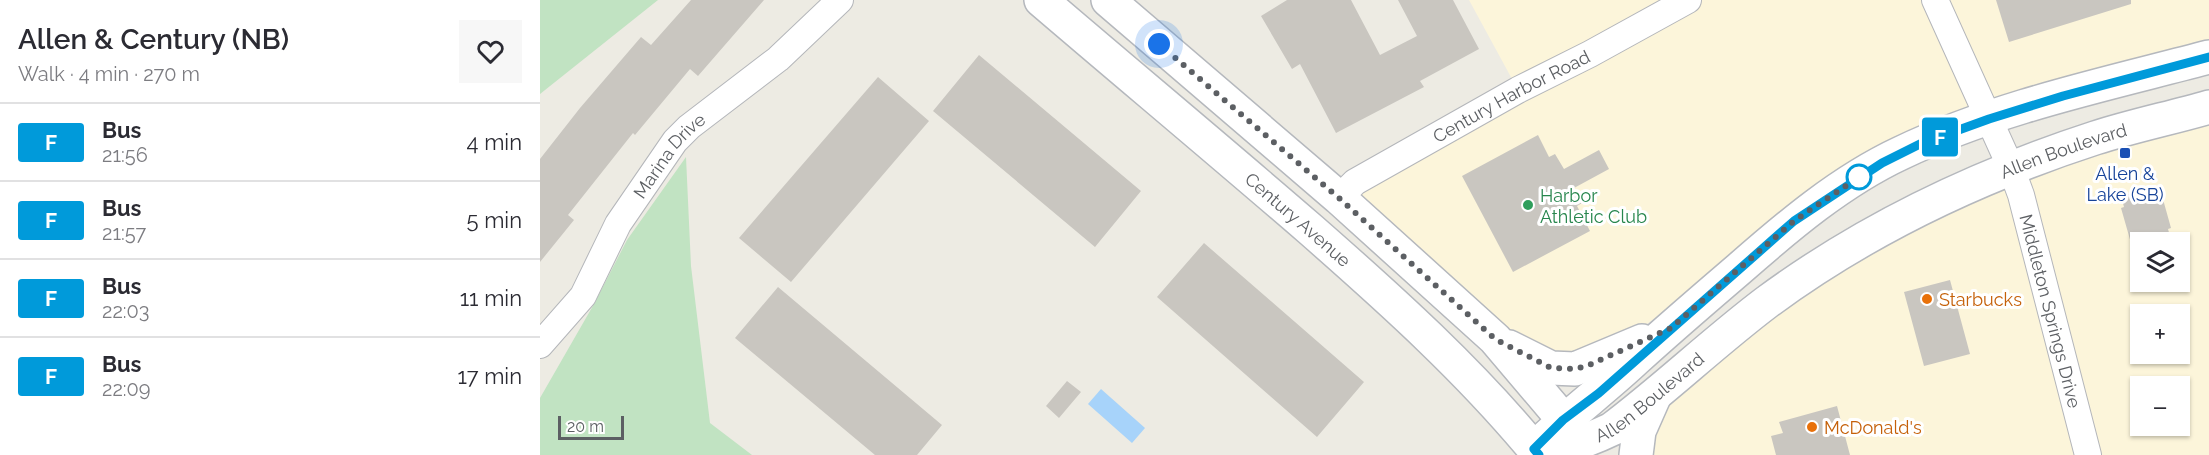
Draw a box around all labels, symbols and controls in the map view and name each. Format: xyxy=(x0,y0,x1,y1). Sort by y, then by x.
button: heart xyxy=(459,20,522,83)
text: Allen & Century (NB) xyxy=(18,23,289,56)
your location xyxy=(1144,29,1174,59)
street label: Century Harbor Road xyxy=(1429,45,1593,147)
text: Walk · 4 min · 270 m xyxy=(18,62,200,86)
street label: Marina Drive xyxy=(629,108,709,202)
text: Bus xyxy=(102,117,141,143)
line badge: F xyxy=(1920,118,1960,156)
street label: Allen Boulevard xyxy=(1997,119,2129,182)
text: F xyxy=(1934,125,1946,150)
text: 4 min xyxy=(467,129,522,155)
text: F xyxy=(45,130,57,155)
text: 21:56 xyxy=(102,143,148,167)
marker: Allen & Lake (SB) xyxy=(2118,146,2132,160)
place label: Allen & Lake (SB) xyxy=(2086,163,2164,205)
unlabelled marker xyxy=(1846,164,1872,190)
street label: Century Avenue xyxy=(1241,168,1356,271)
place label: Harbor Athletic Club xyxy=(1540,185,1647,227)
text: Bus xyxy=(102,195,141,221)
marker: Harbor Athletic Club xyxy=(1521,198,1535,212)
text: 5 min xyxy=(467,207,522,233)
text: F xyxy=(45,208,57,233)
street label: Middleton Springs Drive xyxy=(2016,212,2086,411)
text: 21:57 xyxy=(102,221,146,245)
map controls xyxy=(2130,232,2190,436)
button: layers xyxy=(2130,232,2190,292)
text: Bus xyxy=(102,273,141,299)
text: 11 min xyxy=(460,285,522,311)
text: F xyxy=(45,286,57,311)
place label: Starbucks xyxy=(1939,289,2022,310)
marker: Starbucks xyxy=(1920,292,1934,306)
text: 22:03 xyxy=(102,299,150,323)
button: + xyxy=(2130,304,2190,364)
street label: Allen Boulevard xyxy=(1592,348,1708,446)
text: Bus xyxy=(102,351,141,377)
text: 17 min xyxy=(457,363,522,389)
text: F xyxy=(45,364,57,389)
button: − xyxy=(2130,376,2190,436)
text: 22:09 xyxy=(102,377,151,401)
scale bar xyxy=(558,413,624,440)
text: 20 m xyxy=(567,417,604,436)
place label: McDonald's xyxy=(1824,417,1922,438)
marker: McDonald's xyxy=(1805,420,1819,434)

